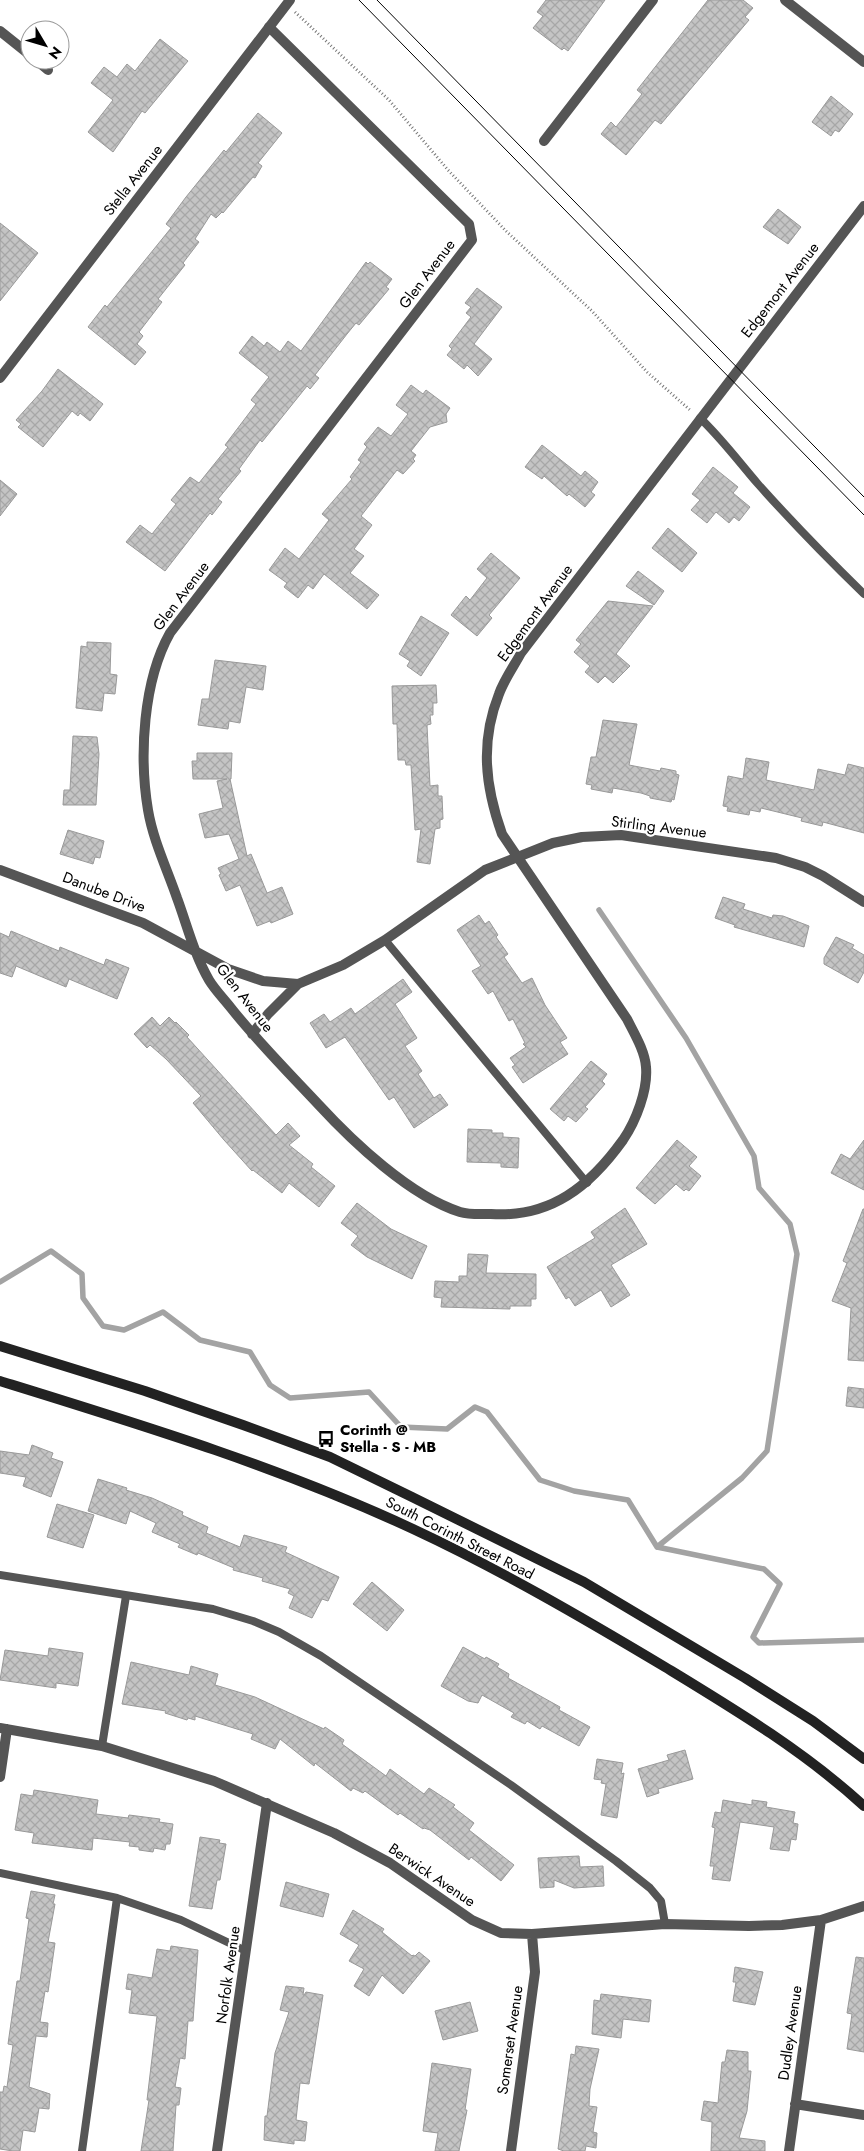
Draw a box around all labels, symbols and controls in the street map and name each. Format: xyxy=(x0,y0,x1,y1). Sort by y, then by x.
north arrow xyxy=(20,20,70,70)
text: N xyxy=(44,42,67,64)
street label: Stella Avenue xyxy=(98,140,168,220)
street label: Glen Avenue xyxy=(394,234,461,313)
street label: Edgemont Avenue xyxy=(736,237,824,342)
street label: Glen Avenue xyxy=(148,556,215,635)
street label: Edgemont Avenue xyxy=(492,560,578,666)
street label: Stirling Avenue xyxy=(610,810,708,844)
street label: Danube Drive xyxy=(59,866,149,918)
street label: Glen Avenue xyxy=(211,959,279,1037)
place label: Corinth @ Stella - S - MB xyxy=(340,1419,436,1458)
bus stop icon: Corinth @ Stella - S - MB xyxy=(316,1429,336,1449)
street label: South Corinth Street Road xyxy=(382,1491,538,1585)
street label: Berwick Avenue xyxy=(384,1838,480,1912)
street label: Norfolk Avenue xyxy=(210,1924,246,2025)
street label: Somerset Avenue xyxy=(491,1984,529,2096)
street label: Dudley Avenue xyxy=(772,1984,808,2082)

